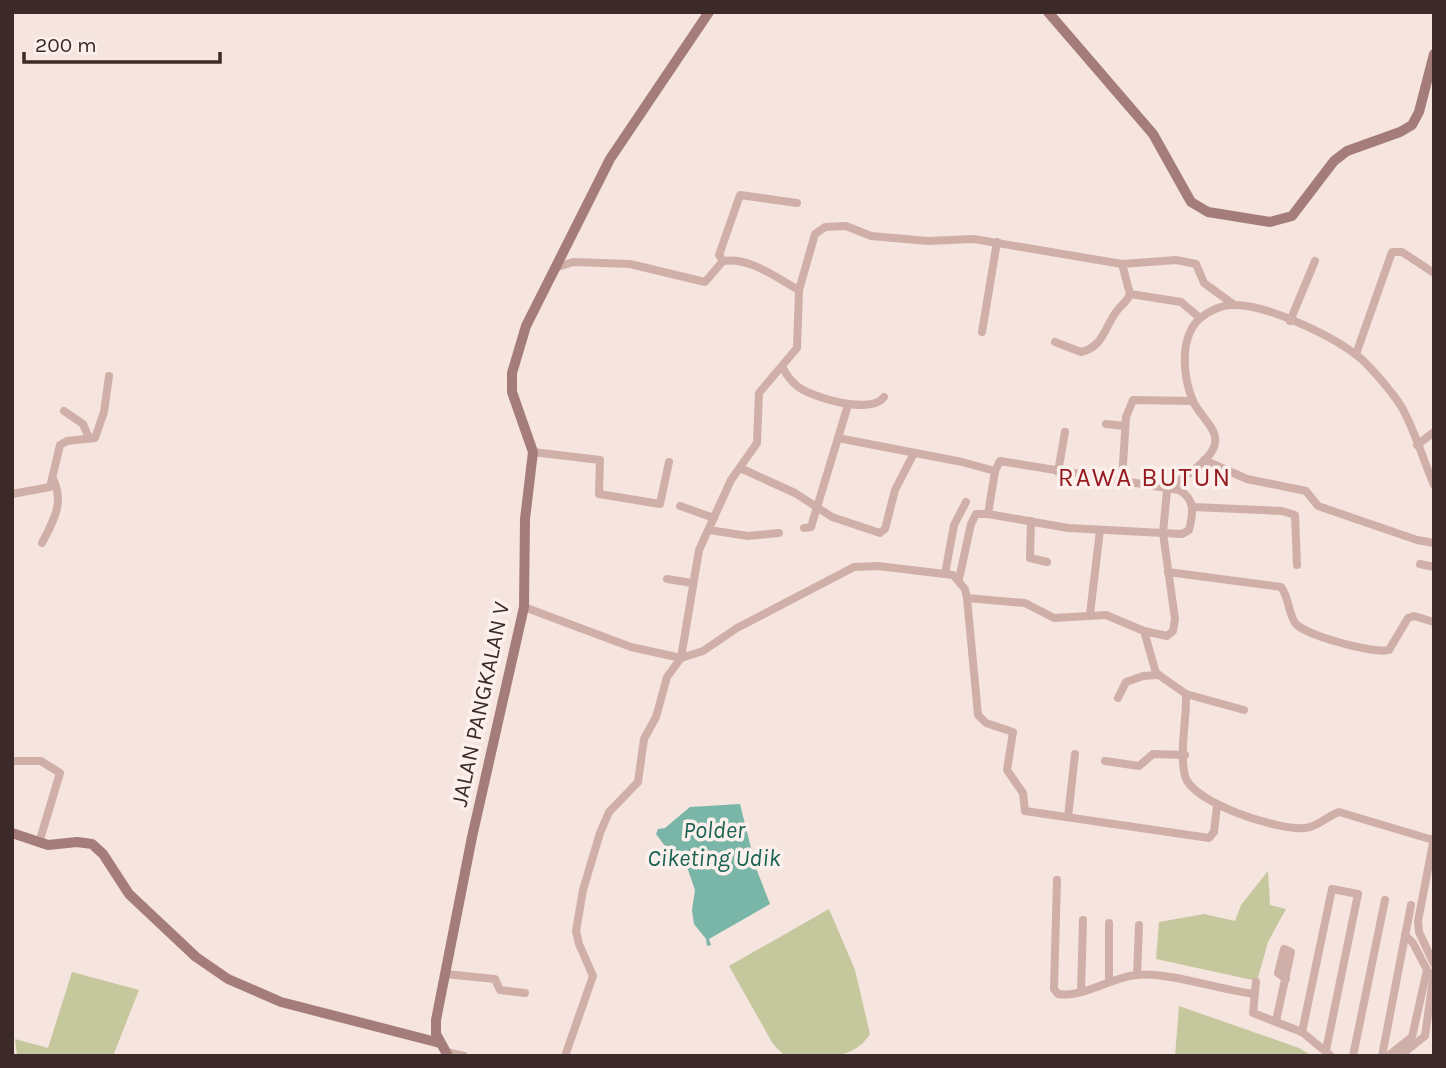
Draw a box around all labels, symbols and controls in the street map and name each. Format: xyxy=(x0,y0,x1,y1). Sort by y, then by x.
scale bar xyxy=(24,21,220,65)
text: 200 m xyxy=(35,33,97,57)
district label: RAWA BUTUN xyxy=(1058,462,1232,493)
street label: JALAN PANGKALAN V xyxy=(446,599,515,809)
water label: Polder Ciketing Udik xyxy=(647,816,782,872)

